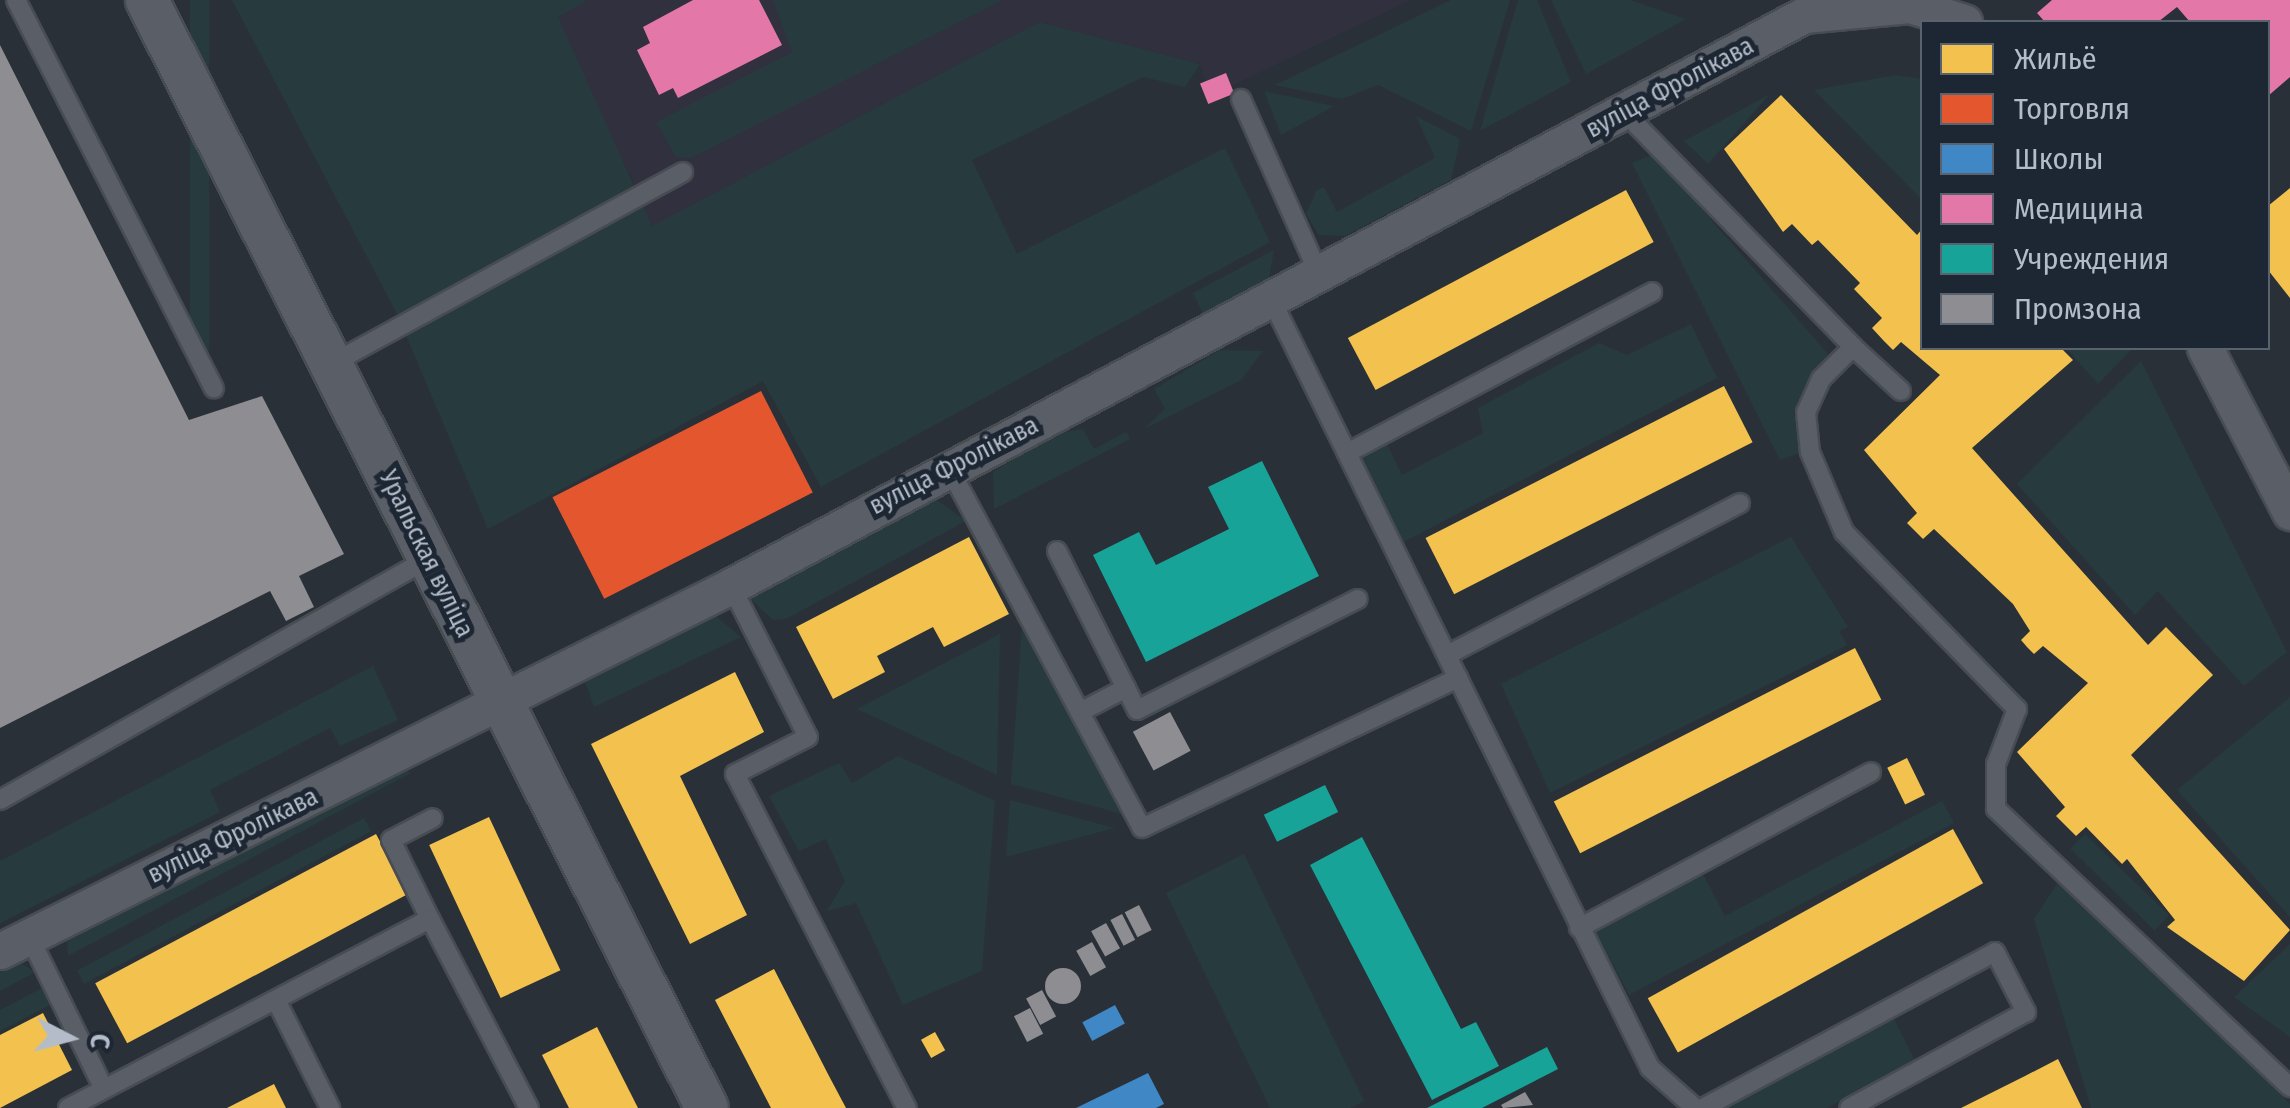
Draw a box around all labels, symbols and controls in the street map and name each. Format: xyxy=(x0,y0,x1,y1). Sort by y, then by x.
legend xyxy=(1920,20,2270,350)
street label: вуліца Фролікава xyxy=(1581,31,1759,145)
text: Жильё xyxy=(2014,41,2097,77)
text: Торговля xyxy=(2014,91,2130,127)
text: Школы xyxy=(2014,141,2103,177)
text: Медицина xyxy=(2014,191,2144,227)
text: Учреждения xyxy=(2014,241,2169,277)
text: Промзона xyxy=(2014,291,2142,327)
street label: вуліца Фролікава xyxy=(865,411,1043,521)
street label: Уральская вуліца xyxy=(373,466,479,642)
street label: вуліца Фролікава xyxy=(143,782,323,890)
north arrow xyxy=(20,988,120,1088)
text: С xyxy=(83,1032,118,1050)

